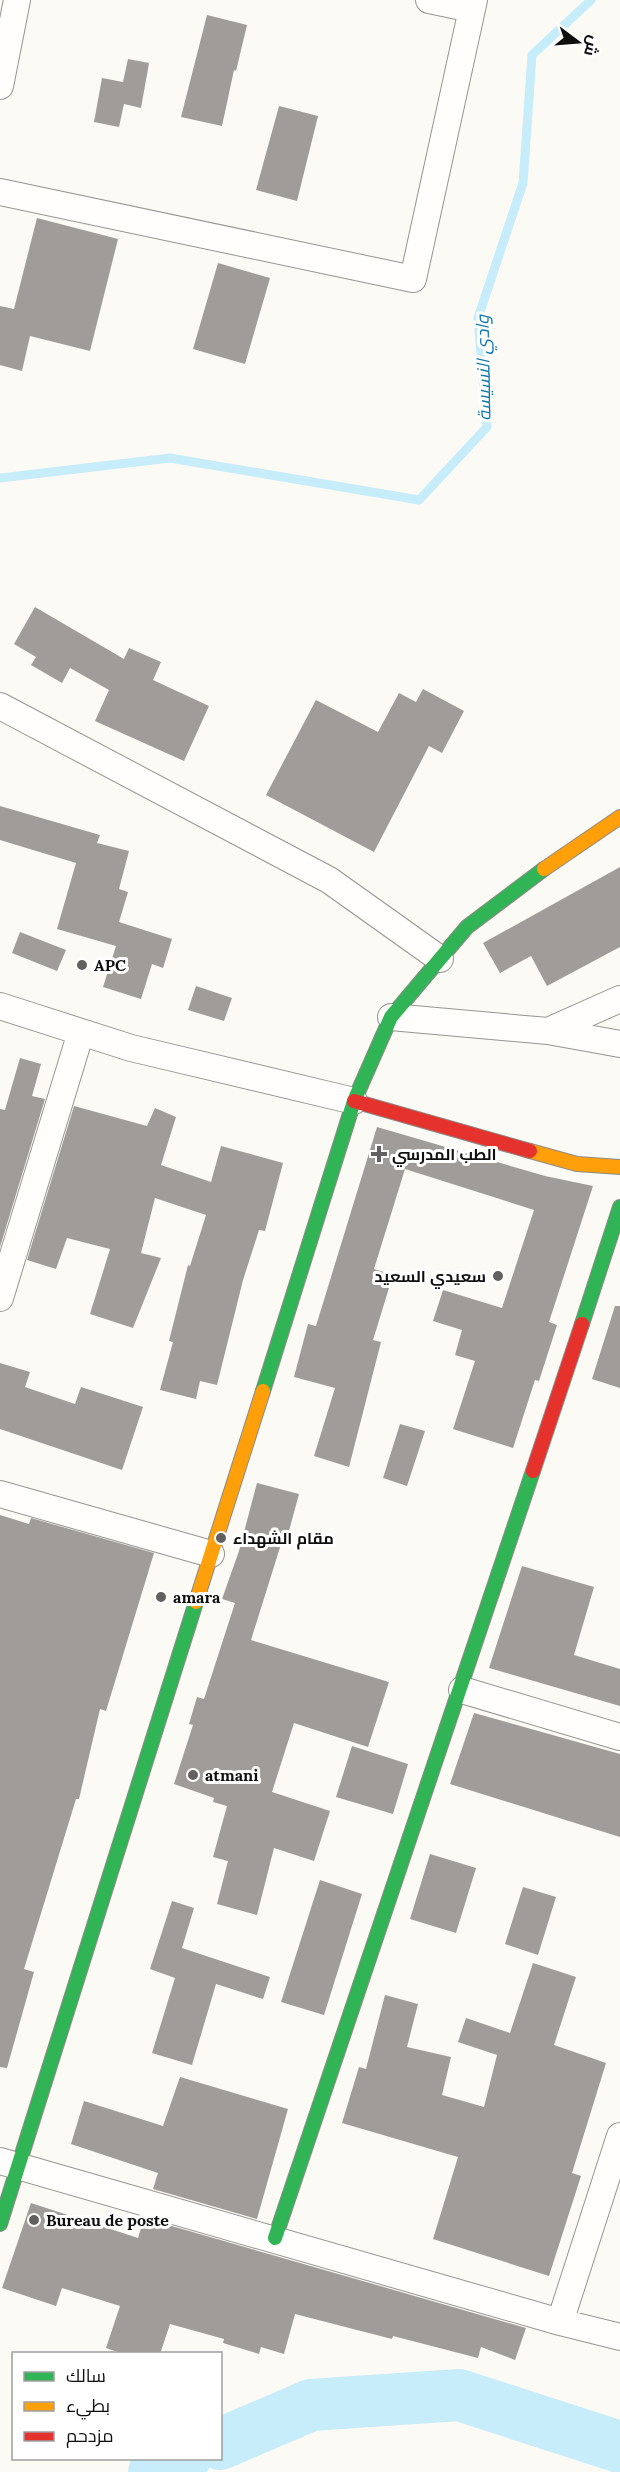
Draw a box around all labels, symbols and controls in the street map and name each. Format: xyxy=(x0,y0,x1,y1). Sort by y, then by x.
north arrow xyxy=(548,12,608,72)
text: ش xyxy=(580,34,605,59)
water label: وادي النسيسة xyxy=(471,314,498,421)
place label: APC xyxy=(94,955,126,975)
marker: APC xyxy=(75,958,89,972)
place label: الطب المدرسي xyxy=(392,1144,497,1167)
marker: الطب المدرسي xyxy=(370,1145,388,1163)
place label: سعيدي السعيد xyxy=(374,1266,486,1289)
marker: سعيدي السعيد xyxy=(491,1269,505,1283)
place label: مقام الشهداء xyxy=(233,1528,334,1550)
marker: مقام الشهداء xyxy=(214,1531,228,1545)
place label: amara xyxy=(173,1587,221,1607)
marker: amara xyxy=(154,1590,168,1604)
place label: atmani xyxy=(205,1765,258,1785)
marker: atmani xyxy=(186,1768,200,1782)
place label: Bureau de poste xyxy=(46,2210,169,2230)
marker: Bureau de poste xyxy=(27,2213,41,2227)
legend xyxy=(12,2352,222,2460)
text: سالك xyxy=(66,2364,106,2387)
text: بطيء xyxy=(66,2394,110,2420)
text: مزدحم xyxy=(66,2424,114,2448)

